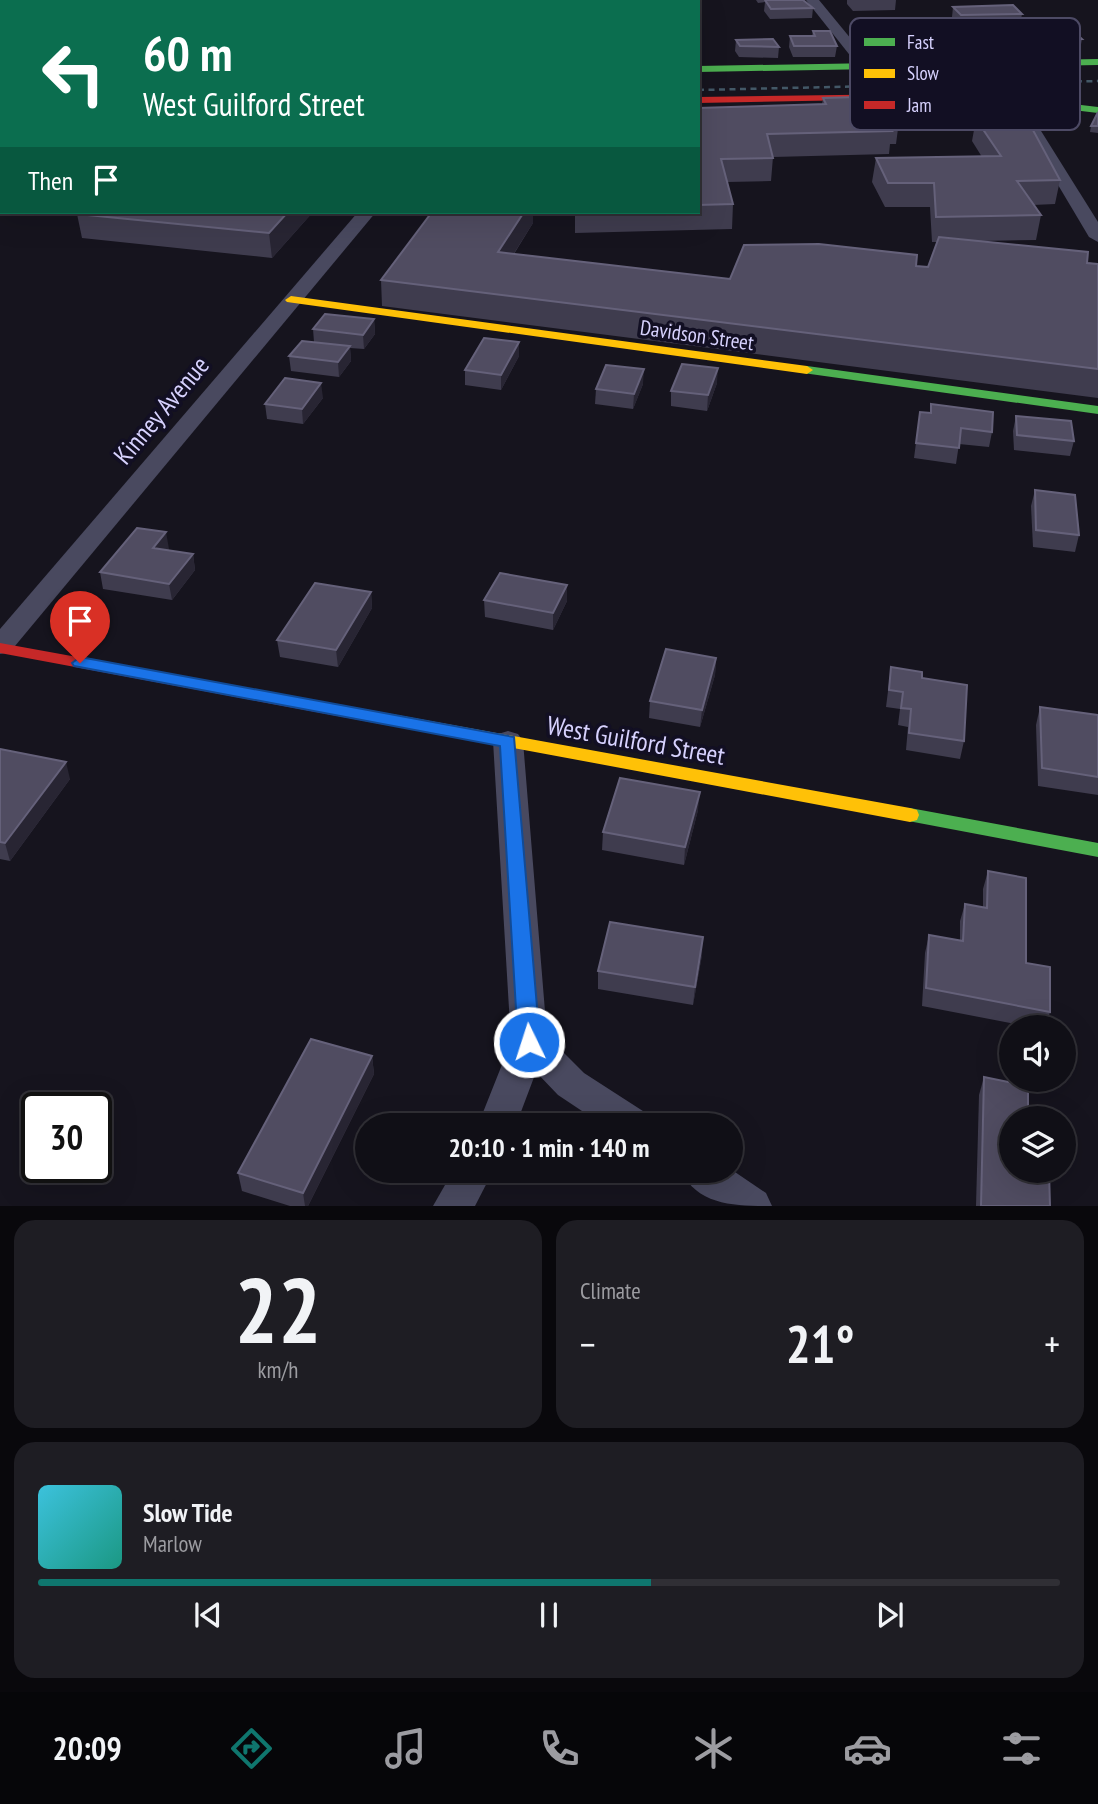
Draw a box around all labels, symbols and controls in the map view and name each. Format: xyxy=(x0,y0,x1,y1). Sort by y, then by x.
legend xyxy=(850,18,1080,130)
text: 60 m xyxy=(143,21,232,85)
icon: left xyxy=(28,28,119,119)
text: Fast xyxy=(907,30,935,54)
text: Slow xyxy=(907,61,940,85)
text: West Guilford Street xyxy=(143,83,364,125)
text: Jam xyxy=(906,93,932,117)
icon: arrive xyxy=(87,161,125,199)
text: Then xyxy=(28,164,73,197)
street label: Davidson Street xyxy=(638,314,756,356)
street label: Kinney Avenue xyxy=(106,349,216,471)
pin xyxy=(50,591,110,663)
icon: arrive xyxy=(61,602,99,640)
street label: West Guilford Street xyxy=(545,708,727,772)
position arrow xyxy=(492,1005,566,1079)
map controls xyxy=(999,1015,1076,1183)
button: sound xyxy=(999,1015,1076,1092)
speed limit sign: 30 xyxy=(21,1092,112,1183)
button: layers xyxy=(999,1106,1076,1183)
text: 20:10 · 1 min · 140 m xyxy=(449,1131,649,1164)
text: 22 xyxy=(235,1250,322,1368)
text: Climate xyxy=(580,1276,641,1305)
text: 21° xyxy=(786,1310,854,1377)
text: − xyxy=(580,1319,596,1368)
text: + xyxy=(1044,1319,1060,1368)
text: km/h xyxy=(258,1355,298,1384)
text: Slow Tide xyxy=(143,1496,233,1529)
text: Marlow xyxy=(143,1529,202,1558)
icon: previous xyxy=(189,1596,227,1634)
icon: pause xyxy=(530,1596,568,1634)
icon: next xyxy=(871,1596,909,1634)
icon: directions xyxy=(227,1724,276,1773)
icon: music xyxy=(381,1724,430,1773)
icon: phone xyxy=(535,1724,584,1773)
icon: climate xyxy=(689,1724,738,1773)
icon: car xyxy=(843,1724,892,1773)
icon: filters xyxy=(997,1724,1046,1773)
text: 20:09 xyxy=(52,1727,122,1769)

